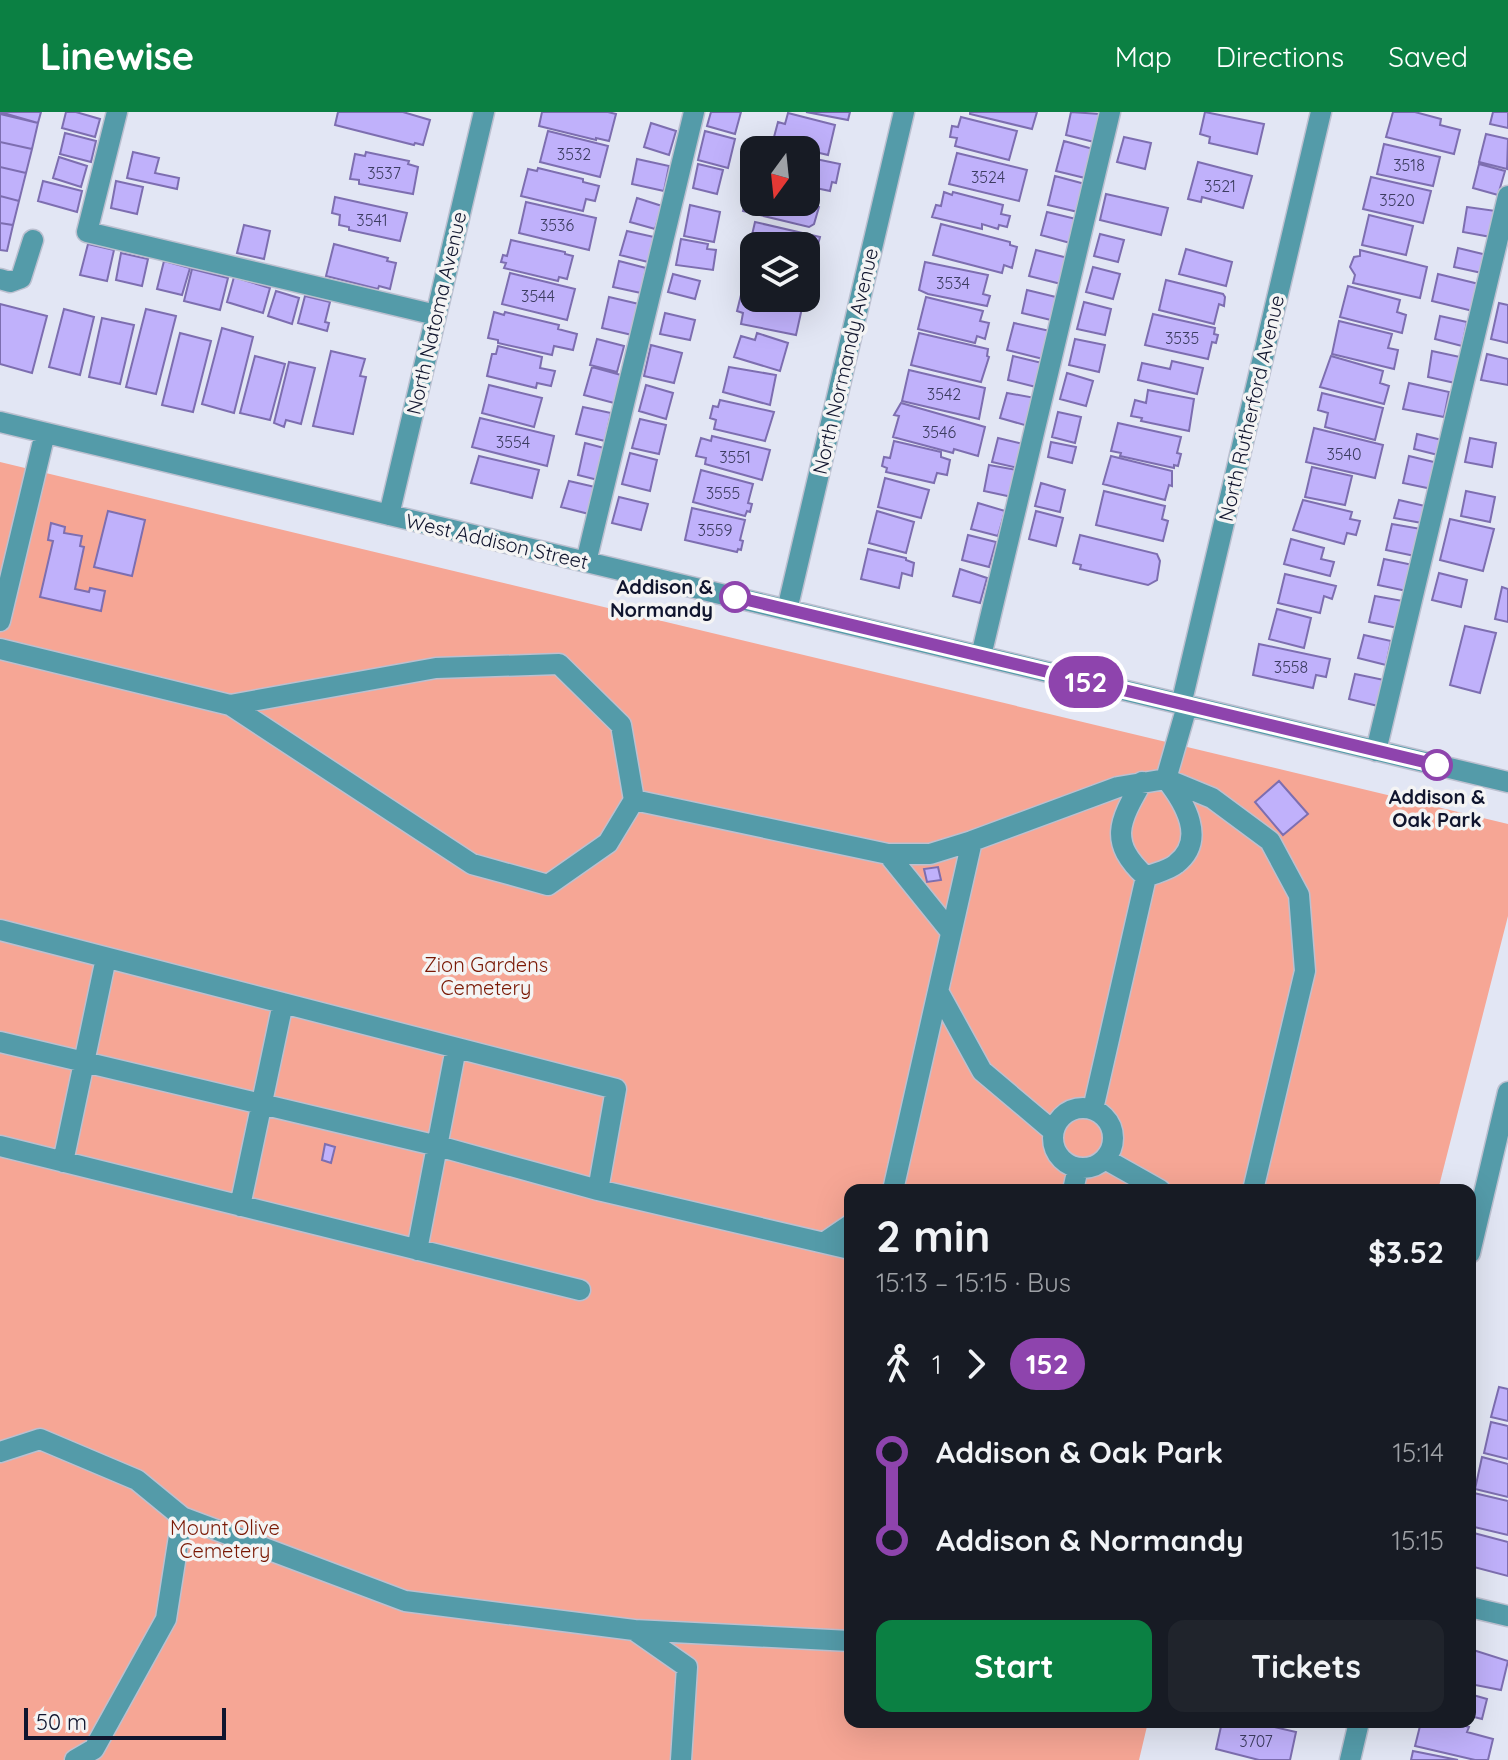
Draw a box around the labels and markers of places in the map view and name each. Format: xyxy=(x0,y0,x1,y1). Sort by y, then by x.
place label: Addison & Normandy xyxy=(610,574,713,622)
marker: Addison & Normandy xyxy=(720,582,750,612)
marker: Addison & Oak Park xyxy=(1422,750,1452,780)
place label: Addison & Oak Park xyxy=(1389,784,1485,832)

